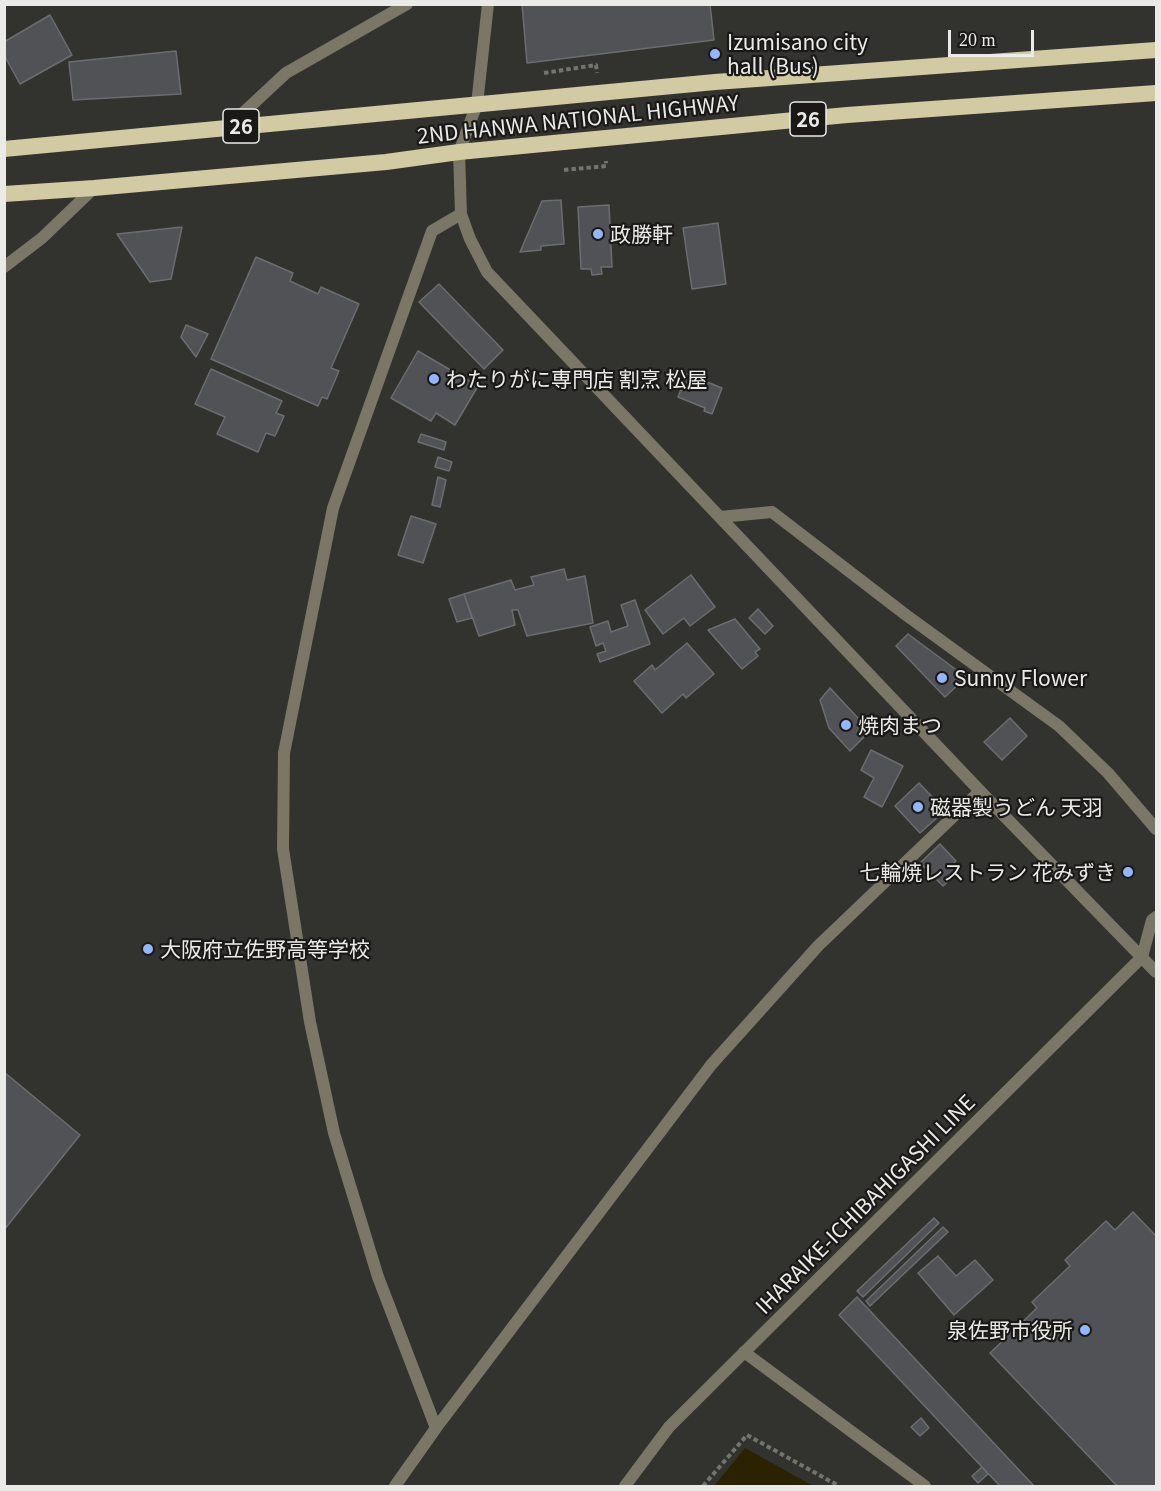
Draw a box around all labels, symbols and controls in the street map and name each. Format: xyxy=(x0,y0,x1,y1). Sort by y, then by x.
scale bar xyxy=(951,18,1036,56)
place label: Izumisano city hall (Bus) xyxy=(727,29,868,79)
text: 20 m xyxy=(959,30,996,50)
marker: Izumisano city hall (Bus) xyxy=(708,47,722,61)
street label: 2ND HANWA NATIONAL HIGHWAY xyxy=(416,90,740,148)
road number: 26 xyxy=(790,102,826,136)
road number: 26 xyxy=(223,109,259,143)
place label: 政勝軒 xyxy=(610,221,673,247)
marker: 政勝軒 xyxy=(591,227,605,241)
place label: わたりがに専門店 割烹 松屋 xyxy=(446,366,707,392)
marker: わたりがに専門店 割烹 松屋 xyxy=(427,372,441,386)
place label: Sunny Flower xyxy=(954,665,1087,691)
marker: Sunny Flower xyxy=(935,671,949,685)
place label: 焼肉まつ xyxy=(858,712,942,738)
marker: 焼肉まつ xyxy=(839,718,853,732)
place label: 磁器製うどん 天羽 xyxy=(930,794,1103,820)
marker: 磁器製うどん 天羽 xyxy=(911,800,925,814)
place label: 七輪焼レストラン 花みずき xyxy=(859,859,1116,885)
marker: 七輪焼レストラン 花みずき xyxy=(1121,865,1135,879)
place label: 大阪府立佐野高等学校 xyxy=(160,936,370,962)
marker: 大阪府立佐野高等学校 xyxy=(141,942,155,956)
street label: IHARAIKE-ICHIBAHIGASHI LINE xyxy=(750,1089,980,1319)
place label: 泉佐野市役所 xyxy=(947,1317,1073,1343)
marker: 泉佐野市役所 xyxy=(1078,1323,1092,1337)

